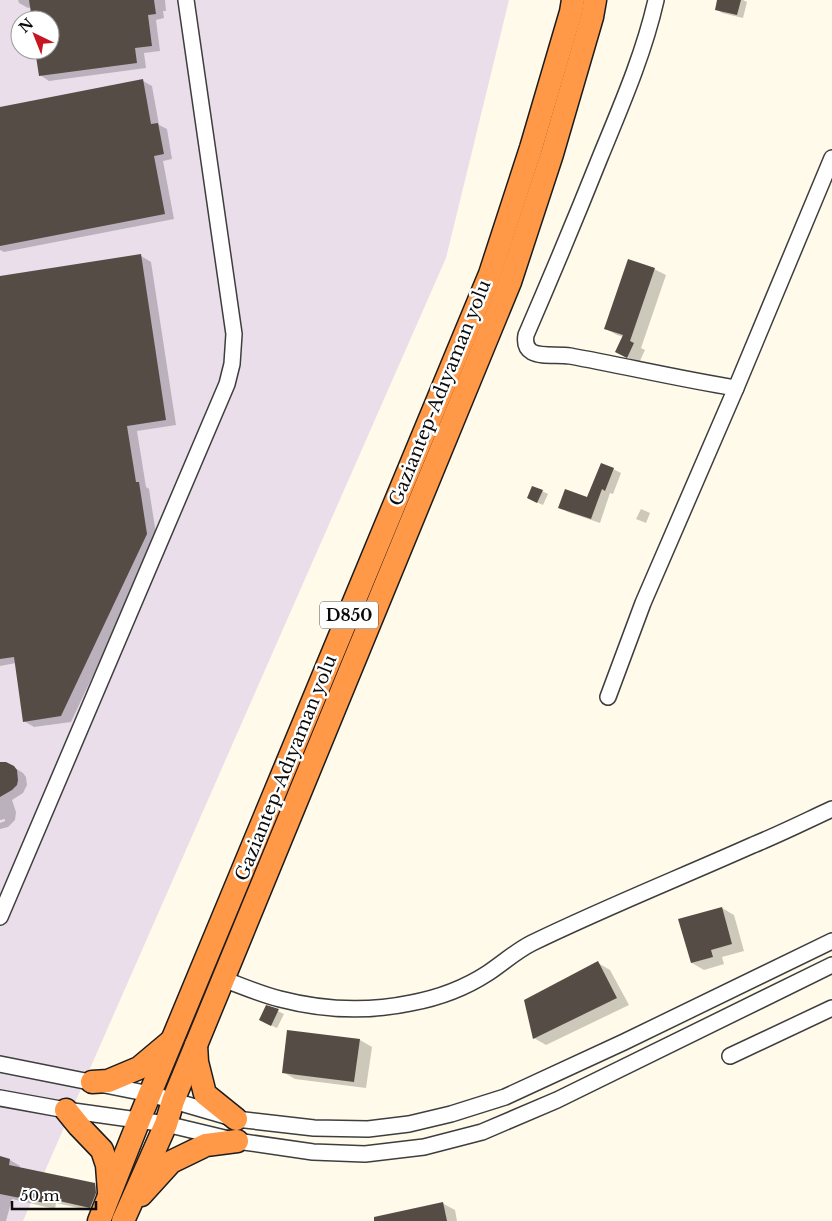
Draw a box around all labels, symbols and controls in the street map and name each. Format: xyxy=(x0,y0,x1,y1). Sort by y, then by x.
north arrow xyxy=(10,10,60,60)
text: N xyxy=(15,14,37,37)
street label: Gaziantep-Adıyaman yolu xyxy=(385,277,495,509)
road number: D850 xyxy=(320,602,378,628)
street label: Gaziantep-Adıyaman yolu xyxy=(231,652,341,884)
scale bar xyxy=(12,1178,96,1210)
text: 50 m xyxy=(20,1186,60,1205)

